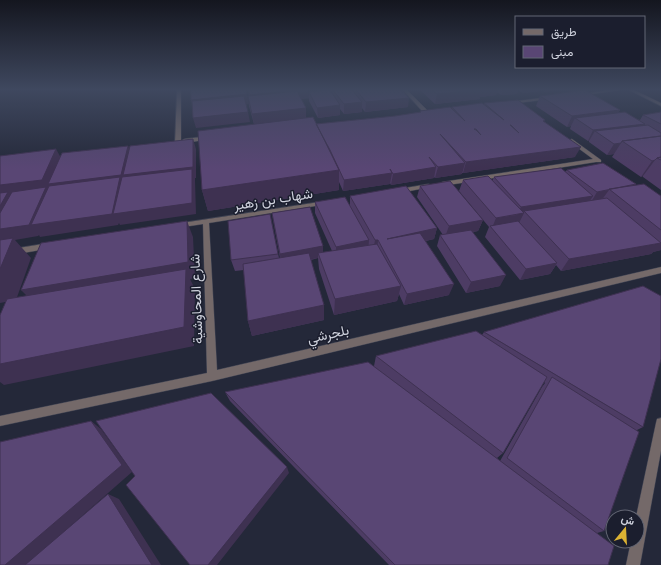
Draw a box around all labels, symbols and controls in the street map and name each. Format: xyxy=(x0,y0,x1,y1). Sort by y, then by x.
legend xyxy=(515,16,645,68)
text: طريق xyxy=(551,24,577,40)
text: مبنى xyxy=(551,44,573,60)
street label: شهاب بن زهير xyxy=(231,184,314,214)
street label: شارع المحاوشية xyxy=(185,254,209,344)
street label: بلجرشي xyxy=(305,320,351,350)
north arrow xyxy=(605,509,645,549)
text: ش xyxy=(620,511,637,528)

